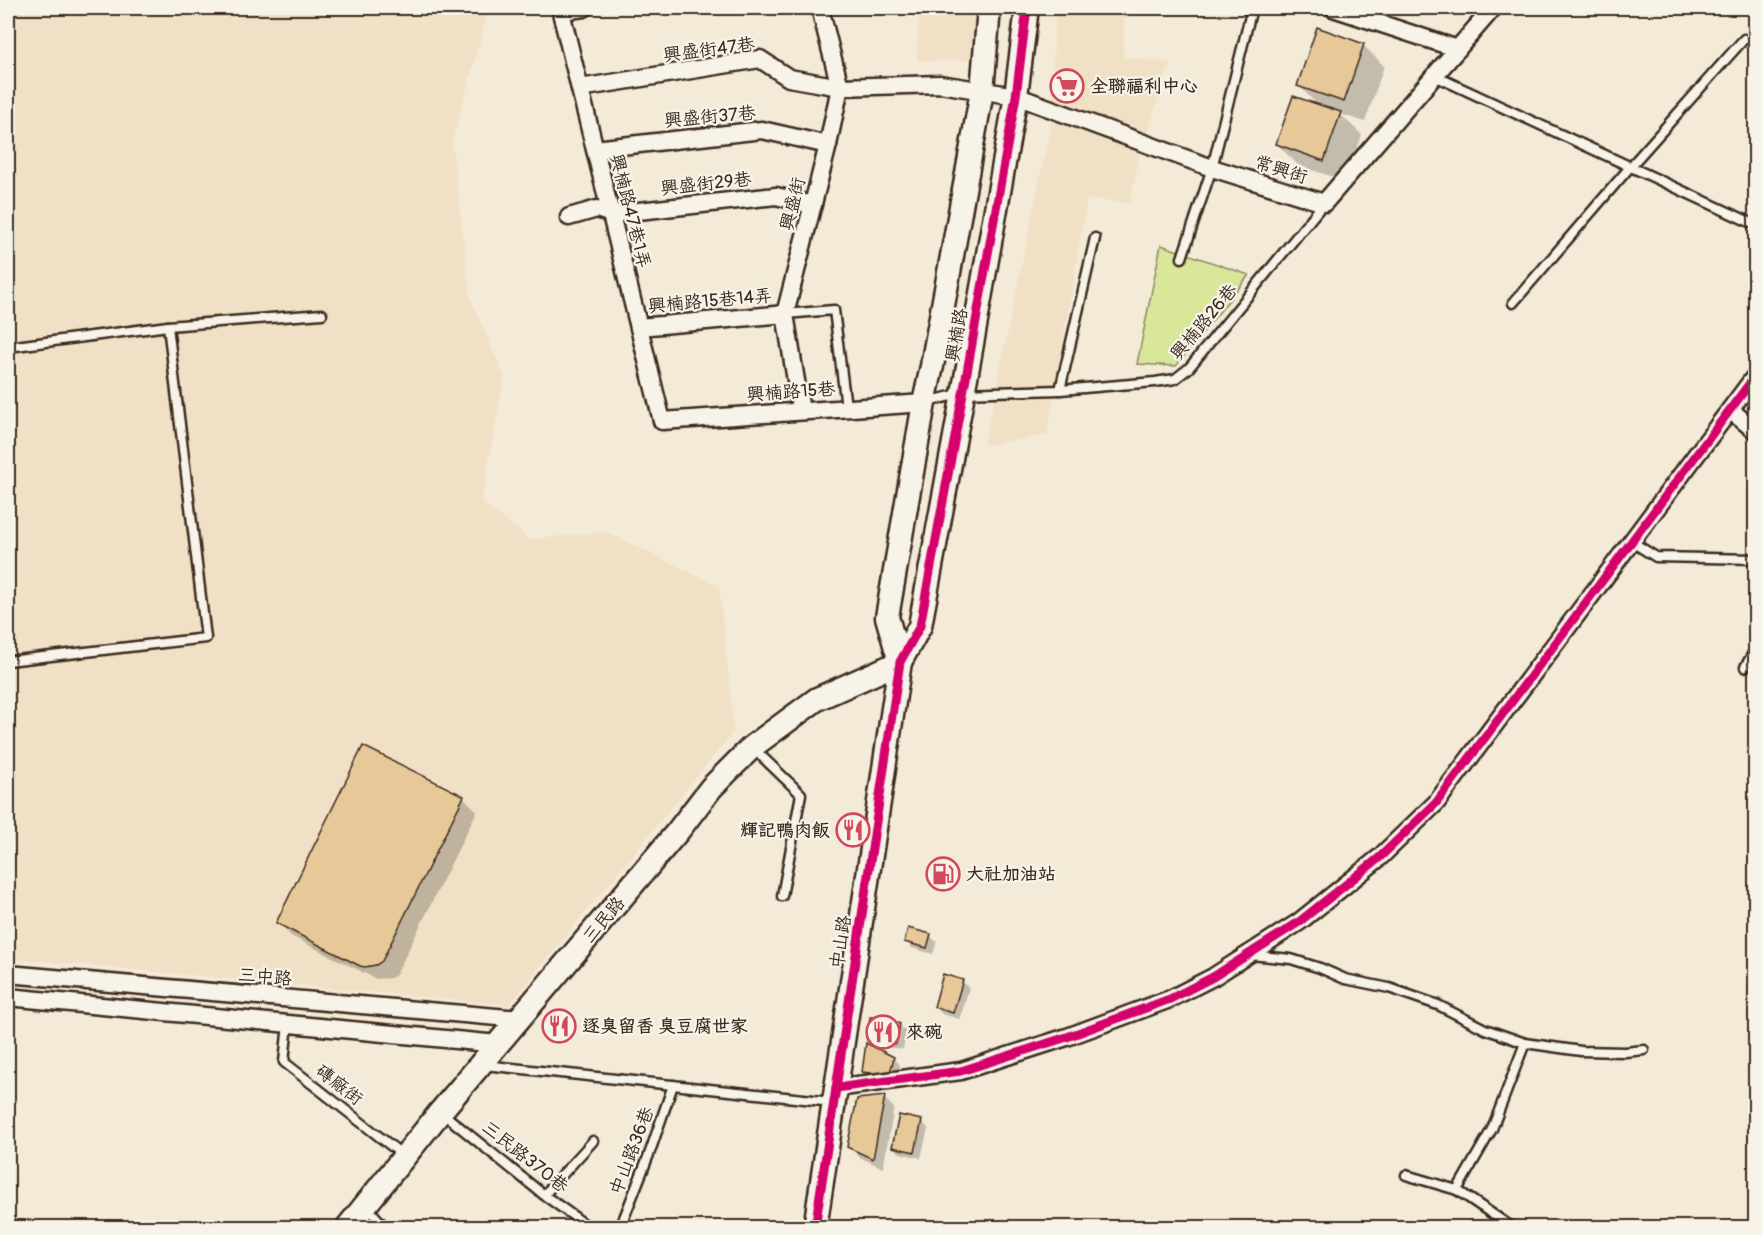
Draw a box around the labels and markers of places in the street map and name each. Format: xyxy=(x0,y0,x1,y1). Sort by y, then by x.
supermarket icon: 全聯福利中心 xyxy=(1049,68,1085,104)
place label: 全聯福利中心 xyxy=(1090,75,1198,98)
restaurant icon: 輝記鴨肉飯 xyxy=(835,812,871,848)
place label: 輝記鴨肉飯 xyxy=(740,819,830,842)
fuel station icon: 大社加油站 xyxy=(925,856,961,892)
place label: 大社加油站 xyxy=(966,863,1056,886)
restaurant icon: 逐臭留香 臭豆腐世家 xyxy=(541,1008,577,1044)
restaurant icon: 來碗 xyxy=(865,1014,901,1050)
place label: 逐臭留香 臭豆腐世家 xyxy=(582,1015,748,1038)
place label: 來碗 xyxy=(906,1021,942,1044)

